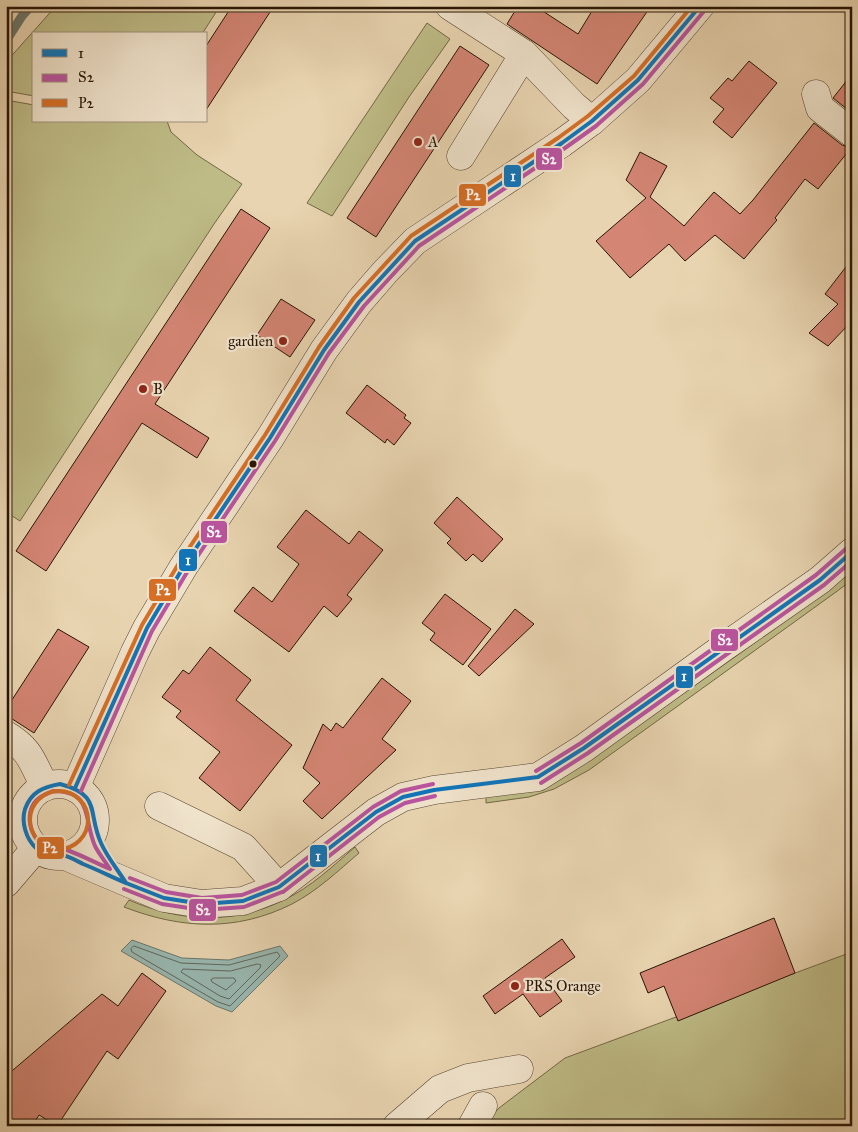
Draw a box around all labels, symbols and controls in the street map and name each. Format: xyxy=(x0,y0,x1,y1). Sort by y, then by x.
legend xyxy=(32,32,208,122)
text: 1 xyxy=(78,44,84,62)
text: S2 xyxy=(78,68,95,86)
text: P2 xyxy=(78,94,95,112)
place label: A xyxy=(427,133,438,151)
marker: A xyxy=(412,136,424,148)
line badge: S2 xyxy=(535,147,563,171)
text: S2 xyxy=(542,151,558,168)
line badge: 1 xyxy=(503,164,522,188)
text: 1 xyxy=(510,168,516,185)
line badge: P2 xyxy=(458,183,487,207)
text: P2 xyxy=(466,187,482,204)
place label: gardien xyxy=(228,332,273,350)
marker: gardien xyxy=(277,335,289,347)
place label: B xyxy=(153,380,163,398)
marker: B xyxy=(137,383,149,395)
unlabelled marker xyxy=(248,459,258,469)
line badge: S2 xyxy=(200,520,228,544)
text: S2 xyxy=(207,524,223,541)
line badge: 1 xyxy=(178,548,198,572)
text: 1 xyxy=(185,552,191,569)
line badge: P2 xyxy=(148,578,177,602)
text: P2 xyxy=(156,582,172,599)
line badge: S2 xyxy=(710,628,739,652)
text: S2 xyxy=(718,632,734,649)
line badge: 1 xyxy=(675,665,694,689)
text: 1 xyxy=(681,668,687,685)
line badge: P2 xyxy=(36,836,65,860)
text: P2 xyxy=(43,840,59,857)
line badge: 1 xyxy=(309,844,328,868)
text: 1 xyxy=(315,848,321,865)
line badge: S2 xyxy=(188,898,217,922)
text: S2 xyxy=(196,902,212,919)
place label: PRS Orange xyxy=(525,977,601,995)
marker: PRS Orange xyxy=(509,980,521,992)

